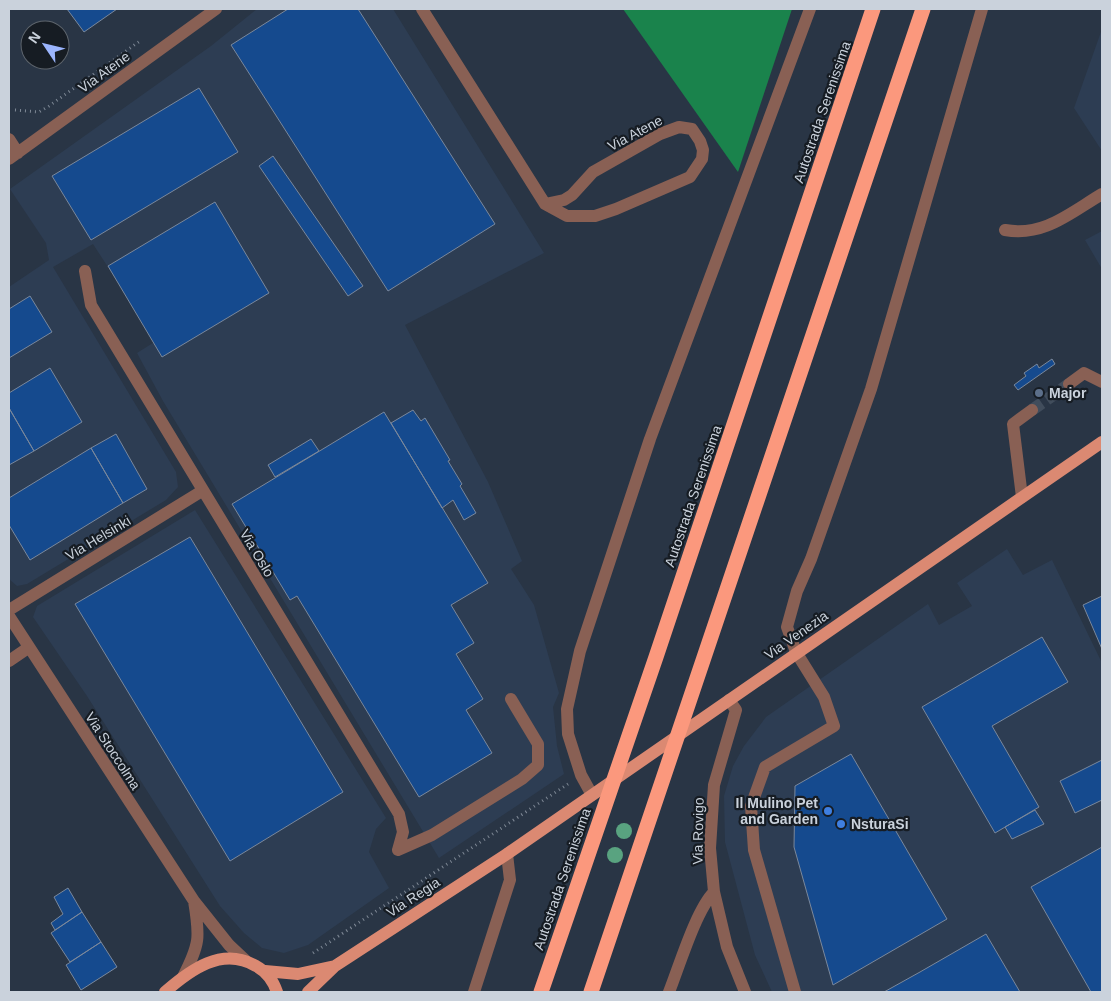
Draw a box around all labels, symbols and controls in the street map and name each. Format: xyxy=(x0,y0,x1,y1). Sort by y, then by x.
north arrow xyxy=(20,20,70,70)
text: N xyxy=(25,29,44,46)
street label: Autostrada Serenissima xyxy=(790,39,854,185)
street label: Via Atene xyxy=(75,48,133,96)
street label: Via Atene xyxy=(605,112,665,154)
place label: Major xyxy=(1049,385,1087,401)
marker: Major xyxy=(1033,387,1045,399)
street label: Autostrada Serenissima xyxy=(661,423,725,569)
street label: Via Helsinki xyxy=(63,512,133,564)
street label: Via Oslo xyxy=(237,526,278,580)
street label: Via Venezia xyxy=(761,607,831,663)
street label: Via Stoccolma xyxy=(82,709,144,793)
place label: Il Mulino Pet and Garden xyxy=(736,795,818,827)
street label: Via Rovigo xyxy=(689,797,707,865)
marker: Il Mulino Pet and Garden xyxy=(822,805,834,817)
street label: Autostrada Serenissima xyxy=(530,806,594,952)
place label: NsturaSi xyxy=(851,816,909,832)
marker: NsturaSi xyxy=(835,818,847,830)
street label: Via Regia xyxy=(383,874,443,920)

